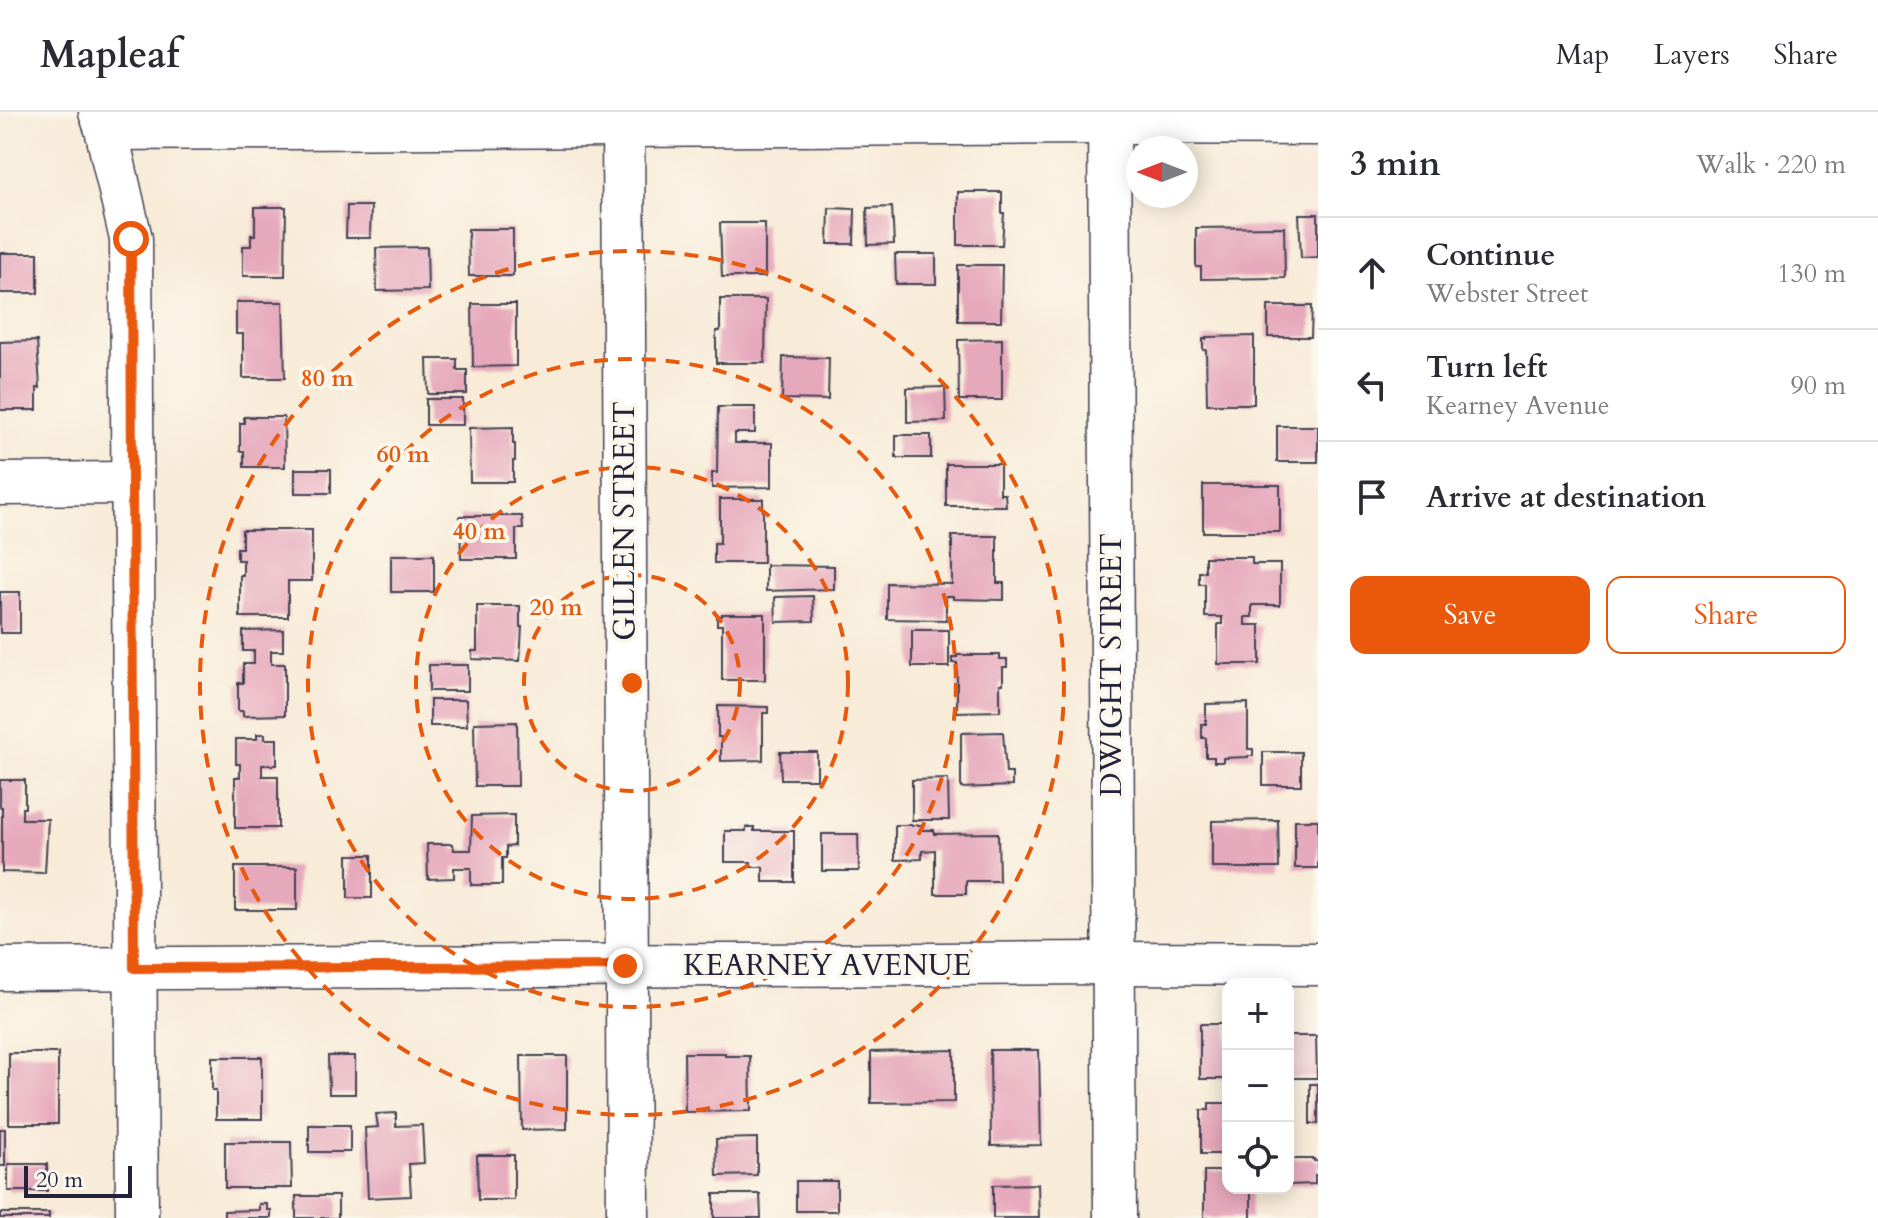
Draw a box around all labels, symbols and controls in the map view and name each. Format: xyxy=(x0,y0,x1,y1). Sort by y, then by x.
text: Mapleaf xyxy=(40,29,179,81)
text: Map xyxy=(1556,36,1609,74)
text: Layers xyxy=(1653,36,1730,74)
text: Share xyxy=(1774,36,1838,74)
north arrow xyxy=(1126,136,1198,208)
text: 3 min xyxy=(1350,141,1441,187)
text: Walk · 220 m xyxy=(1696,147,1846,182)
route start xyxy=(113,221,149,257)
text: Continue xyxy=(1426,235,1555,276)
icon: ahead xyxy=(1350,251,1394,295)
text: 130 m xyxy=(1777,256,1846,291)
text: Webster Street xyxy=(1426,276,1588,311)
text: Turn left xyxy=(1426,347,1548,388)
text: 80 m xyxy=(300,362,354,395)
icon: left xyxy=(1350,363,1394,407)
text: 90 m xyxy=(1790,368,1846,403)
text: Kearney Avenue xyxy=(1426,388,1610,423)
street label: GILLEN STREET xyxy=(604,401,645,641)
text: 60 m xyxy=(376,438,430,471)
icon: arrive xyxy=(1350,475,1394,519)
text: Arrive at destination xyxy=(1426,477,1706,518)
text: 40 m xyxy=(452,515,506,548)
street label: DWIGHT STREET xyxy=(1091,533,1132,797)
button: Save xyxy=(1350,576,1590,654)
button: Share xyxy=(1606,576,1846,654)
text: 20 m xyxy=(529,591,583,624)
centre of rings xyxy=(618,669,646,697)
street label: KEARNEY AVENUE xyxy=(683,945,971,986)
route end xyxy=(607,948,643,984)
map controls xyxy=(1222,978,1294,1194)
button: + xyxy=(1222,978,1294,1050)
button: − xyxy=(1222,1050,1294,1122)
button: locate xyxy=(1222,1122,1294,1194)
scale bar xyxy=(24,1162,132,1198)
text: 20 m xyxy=(36,1165,83,1195)

